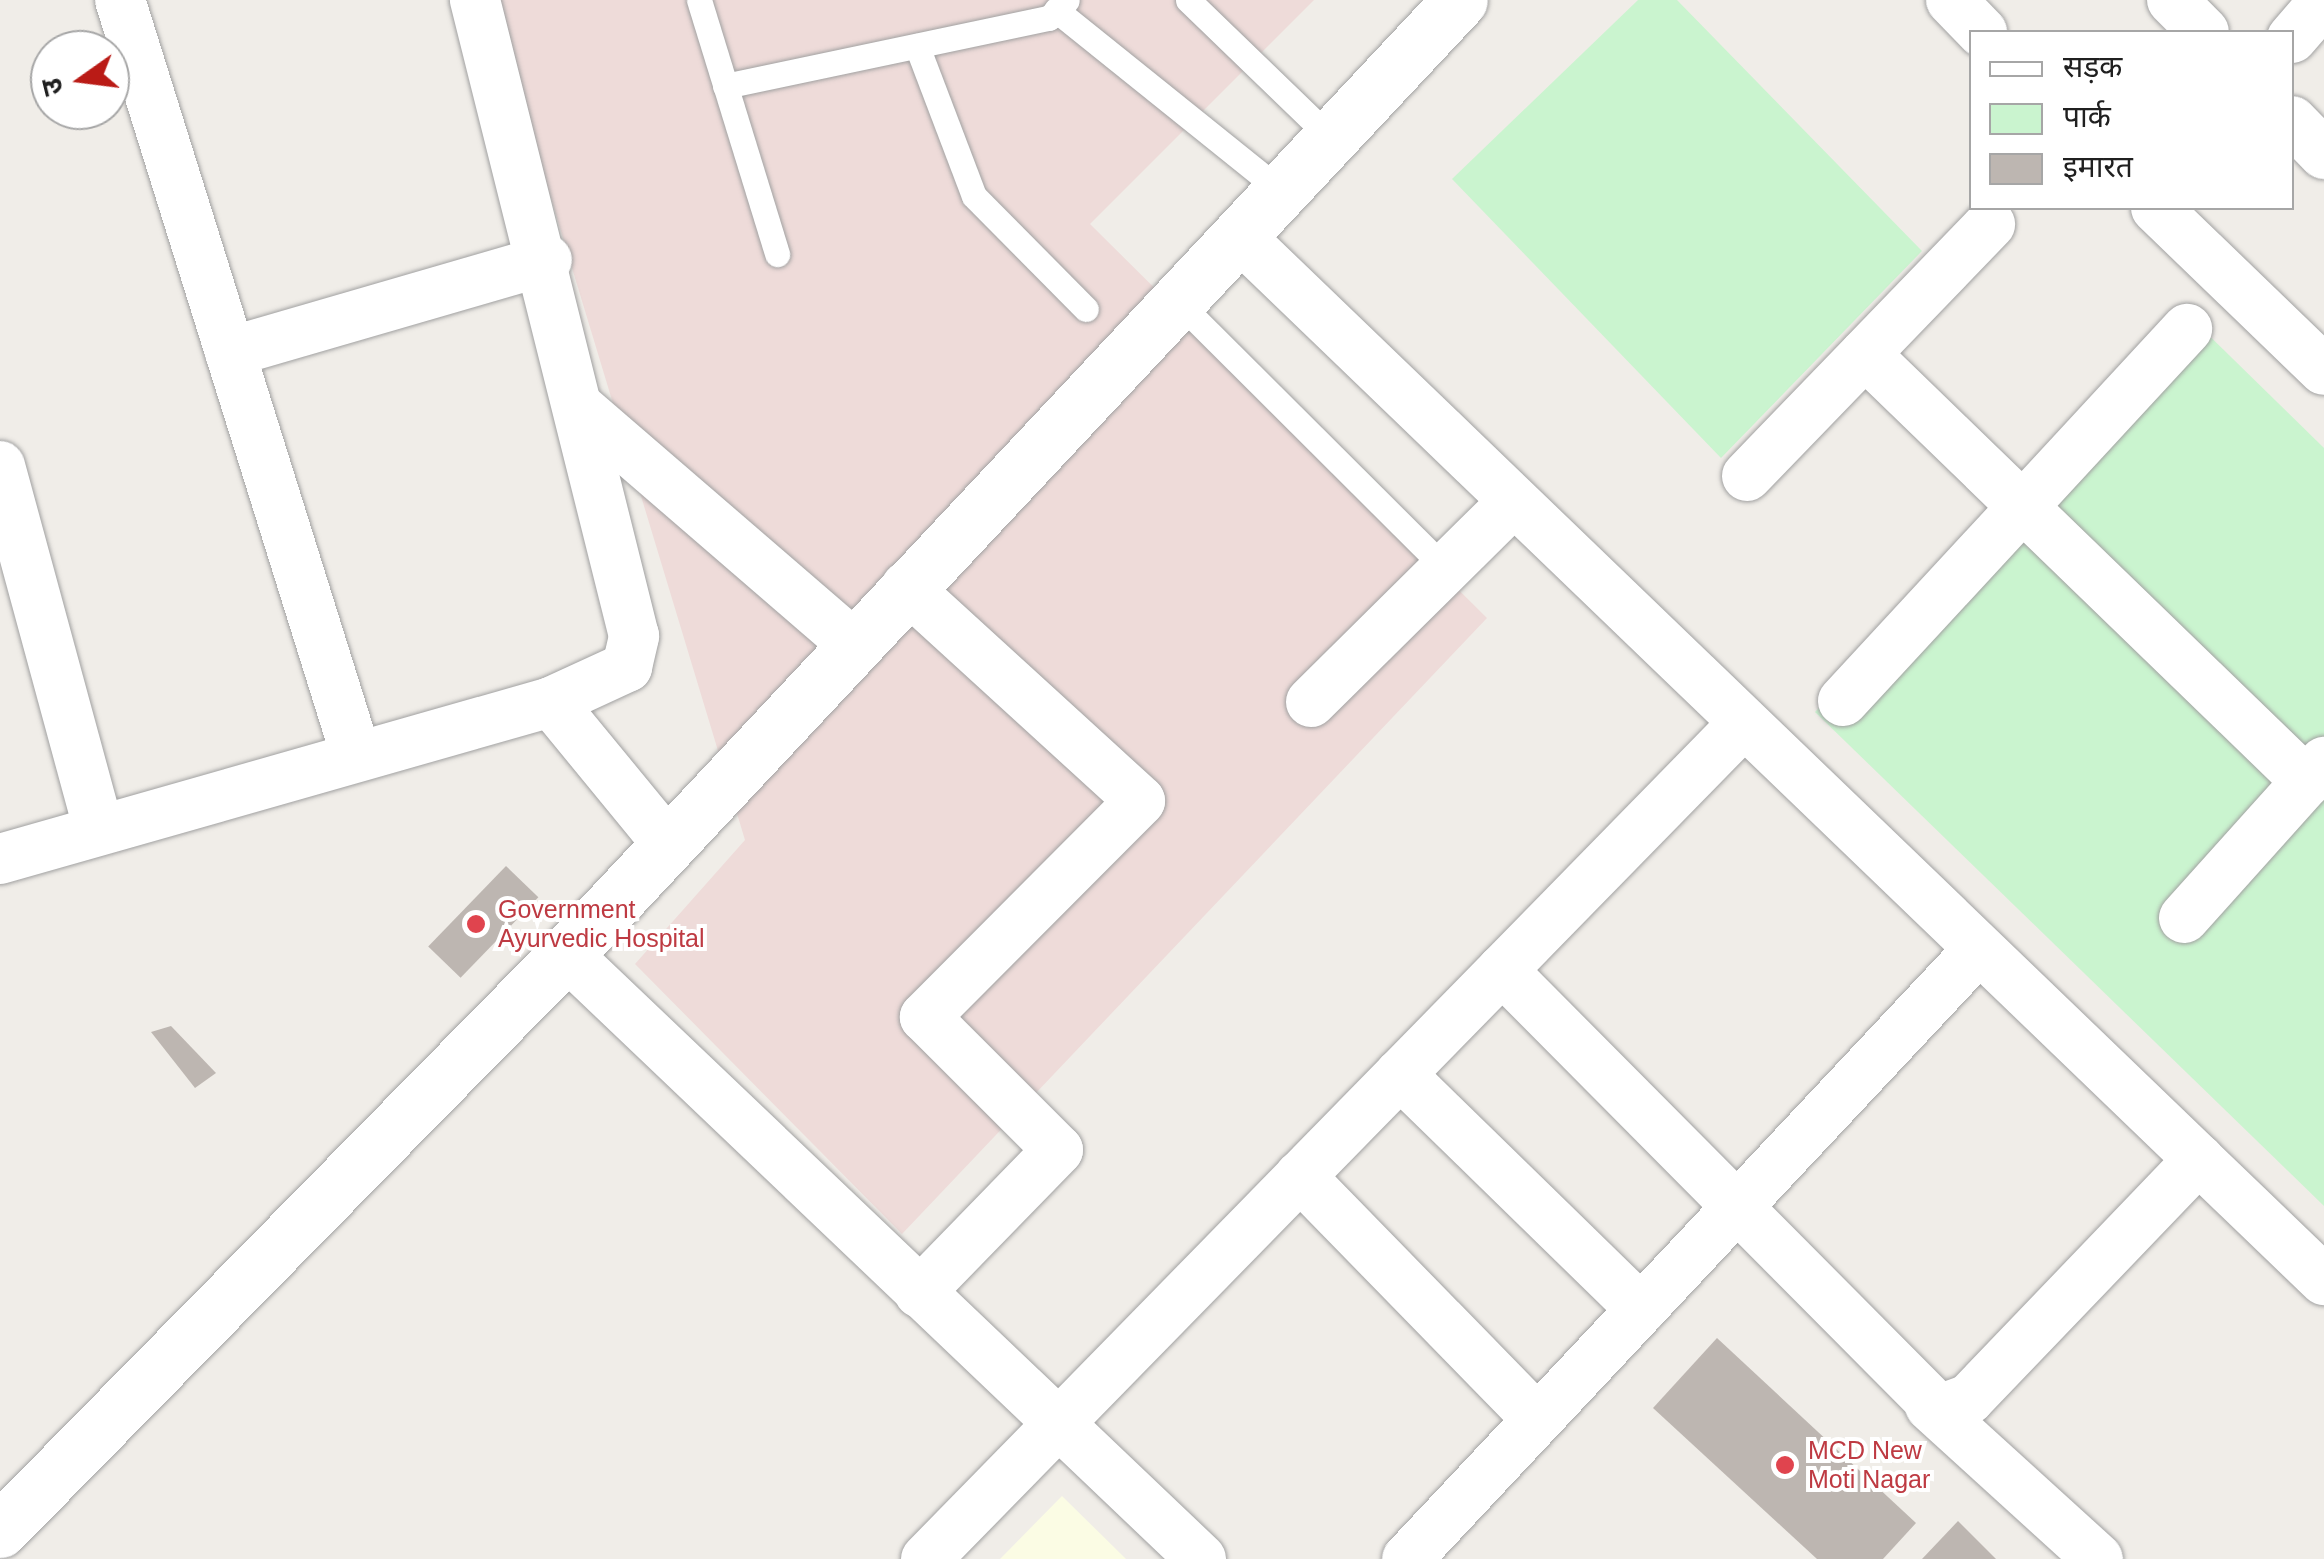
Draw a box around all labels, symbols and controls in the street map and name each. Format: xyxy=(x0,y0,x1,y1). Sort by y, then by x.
north arrow xyxy=(30,30,130,130)
legend xyxy=(1969,30,2294,210)
text: सड़क xyxy=(2063,50,2122,83)
text: उ xyxy=(35,75,69,99)
text: पार्क xyxy=(2063,100,2111,133)
text: इमारत xyxy=(2063,150,2133,183)
place label: Government Ayurvedic Hospital xyxy=(498,895,705,954)
marker: Government Ayurvedic Hospital xyxy=(463,911,489,937)
place label: MCD New Moti Nagar xyxy=(1808,1436,1930,1495)
marker: MCD New Moti Nagar xyxy=(1772,1452,1798,1478)

